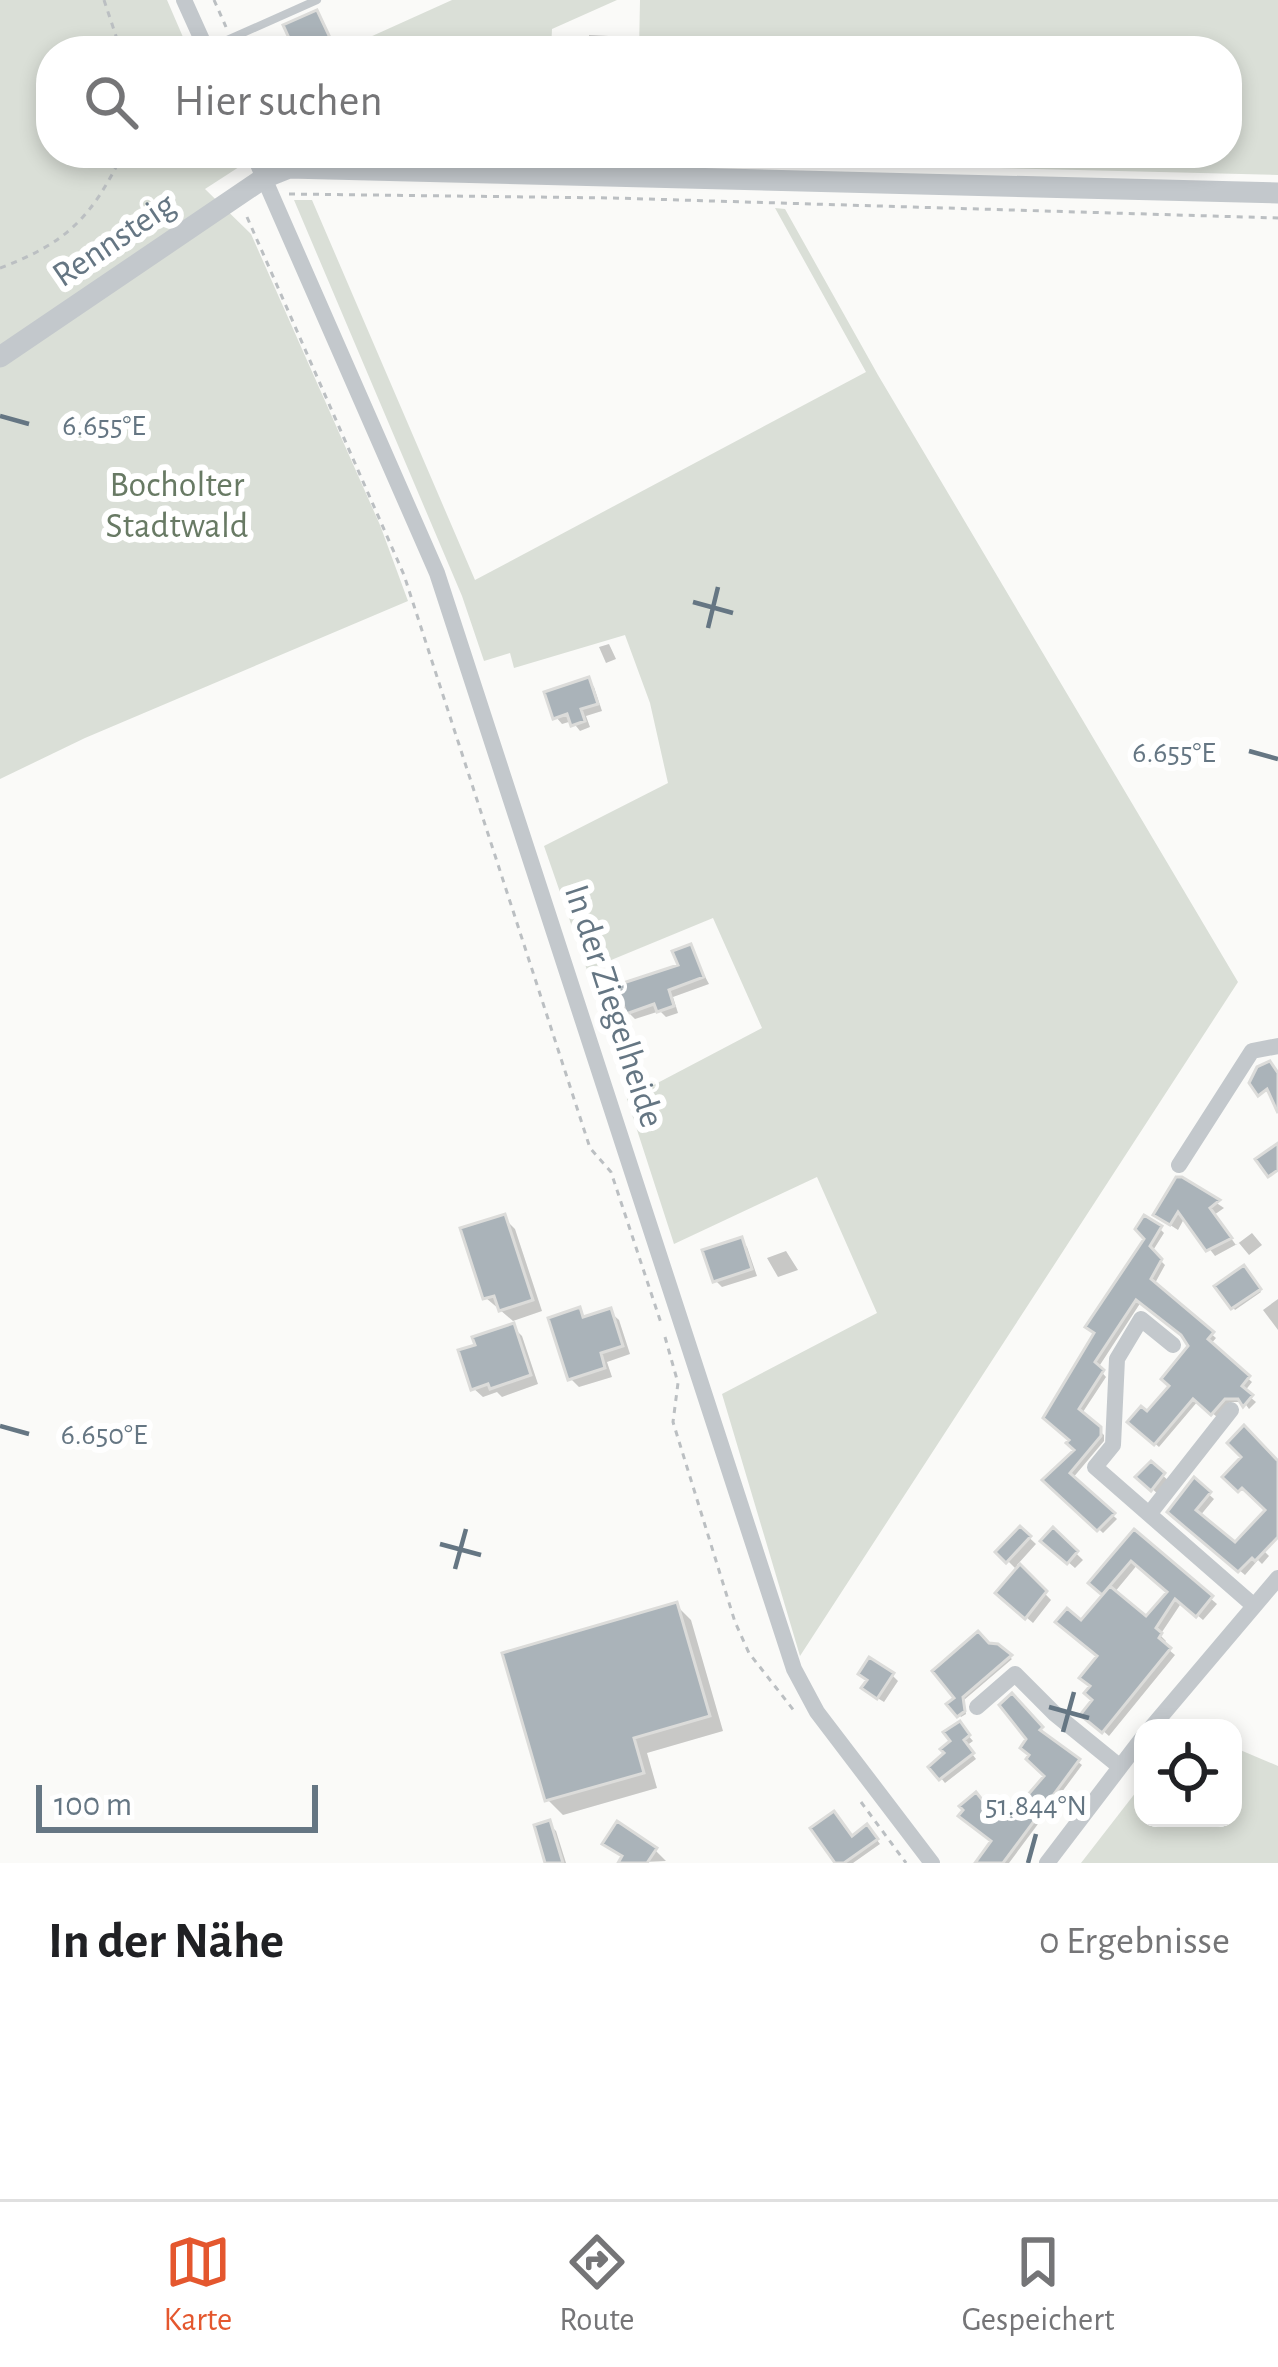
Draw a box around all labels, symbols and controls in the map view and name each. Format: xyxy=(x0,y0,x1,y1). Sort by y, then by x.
search box xyxy=(36,36,1242,168)
icon: search xyxy=(78,69,144,135)
text: Hier suchen xyxy=(174,79,383,124)
street label: Rennsteig xyxy=(46,186,182,294)
text: 6.655°E xyxy=(62,411,146,441)
park label: Bocholter Stadtwald xyxy=(105,467,249,544)
text: 6.655°E xyxy=(1132,738,1216,768)
street label: In der Ziegelheide xyxy=(558,880,670,1132)
text: 6.650°E xyxy=(61,1420,147,1450)
map controls xyxy=(1134,1719,1242,1827)
button: locate xyxy=(1134,1719,1242,1827)
scale bar xyxy=(36,1779,318,1832)
text: 100 m xyxy=(54,1789,132,1822)
text: 51.844°N xyxy=(985,1791,1087,1821)
text: In der Nähe xyxy=(48,1916,284,1967)
text: 0 Ergebnisse xyxy=(1039,1922,1230,1961)
tab: Karte xyxy=(164,2229,232,2341)
tab: Route xyxy=(559,2229,635,2341)
tab: Gespeichert xyxy=(962,2229,1114,2341)

